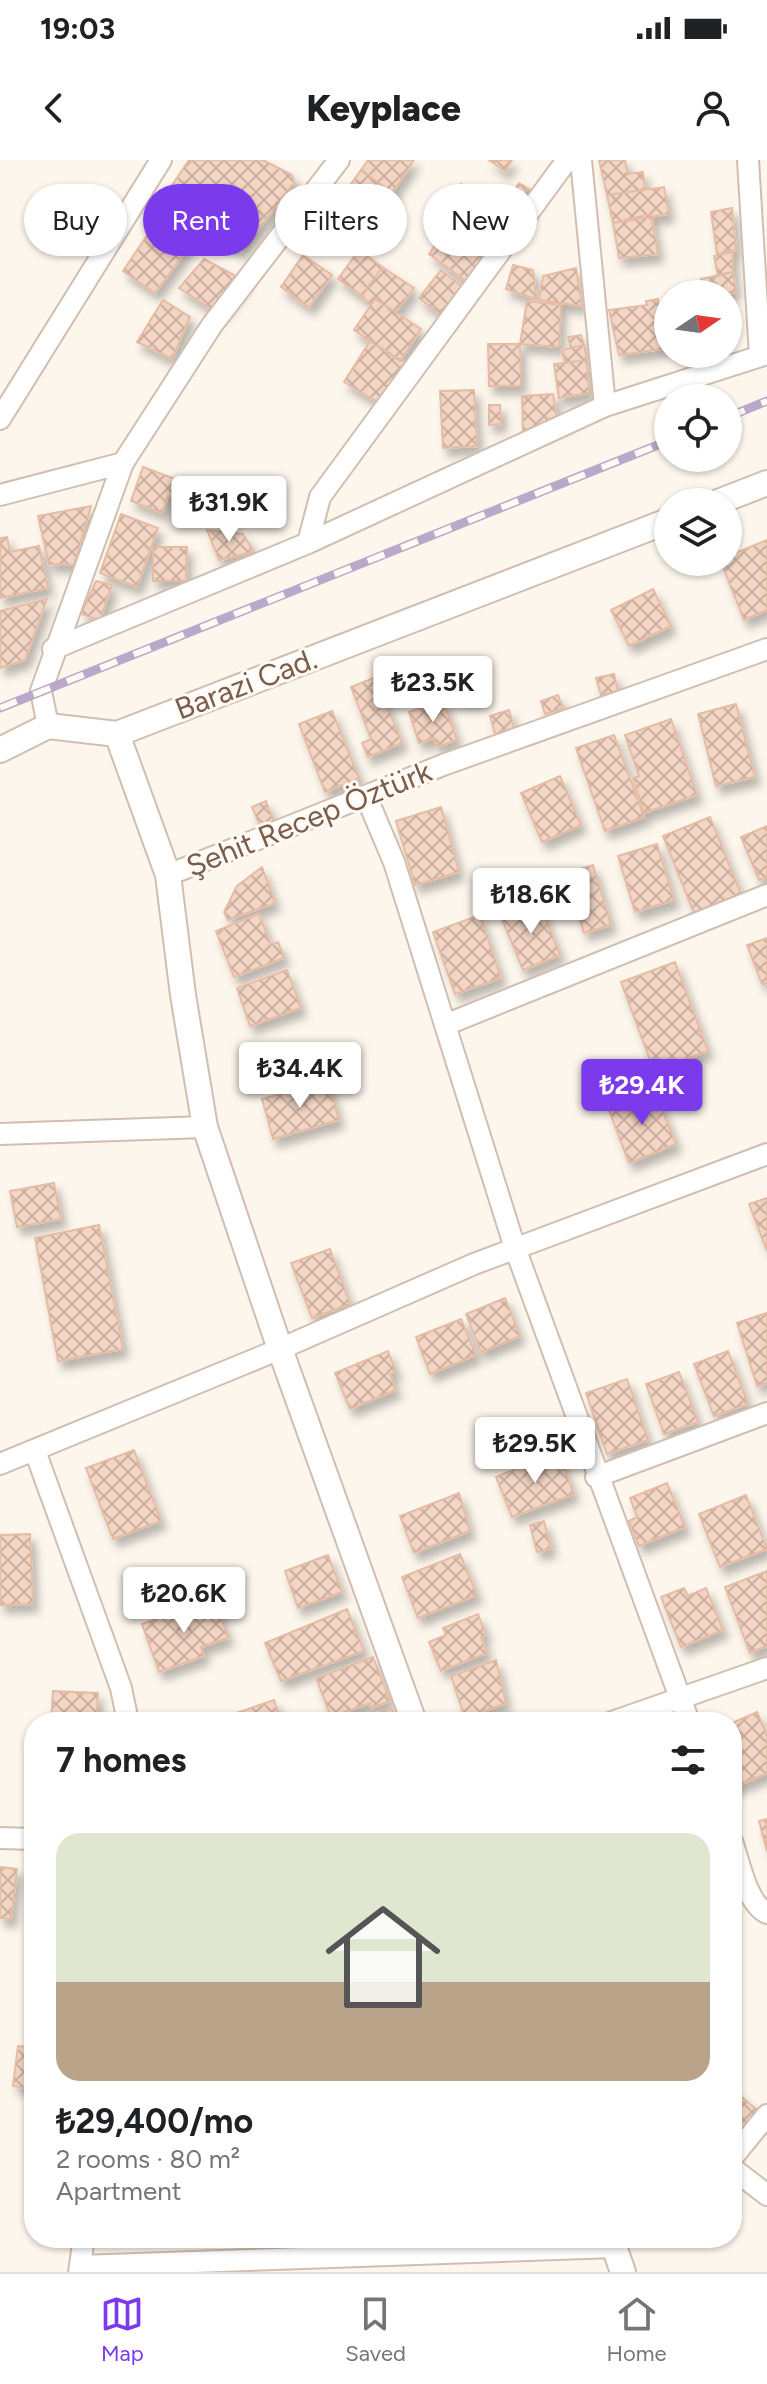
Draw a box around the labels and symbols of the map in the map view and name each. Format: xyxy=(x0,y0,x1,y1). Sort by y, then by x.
north arrow xyxy=(654,280,742,368)
pin: ₺31.9K xyxy=(164,476,294,544)
street label: Barazi Cad. xyxy=(170,640,322,727)
pin: ₺23.5K xyxy=(368,656,498,724)
street label: Şehit Recep Öztürk xyxy=(181,752,437,885)
pin: ₺18.6K xyxy=(466,868,596,936)
pin: ₺34.4K xyxy=(235,1042,365,1110)
pin: ₺29.4K xyxy=(577,1059,707,1127)
pin: ₺29.5K xyxy=(470,1417,600,1485)
pin: ₺20.6K xyxy=(119,1567,249,1635)

